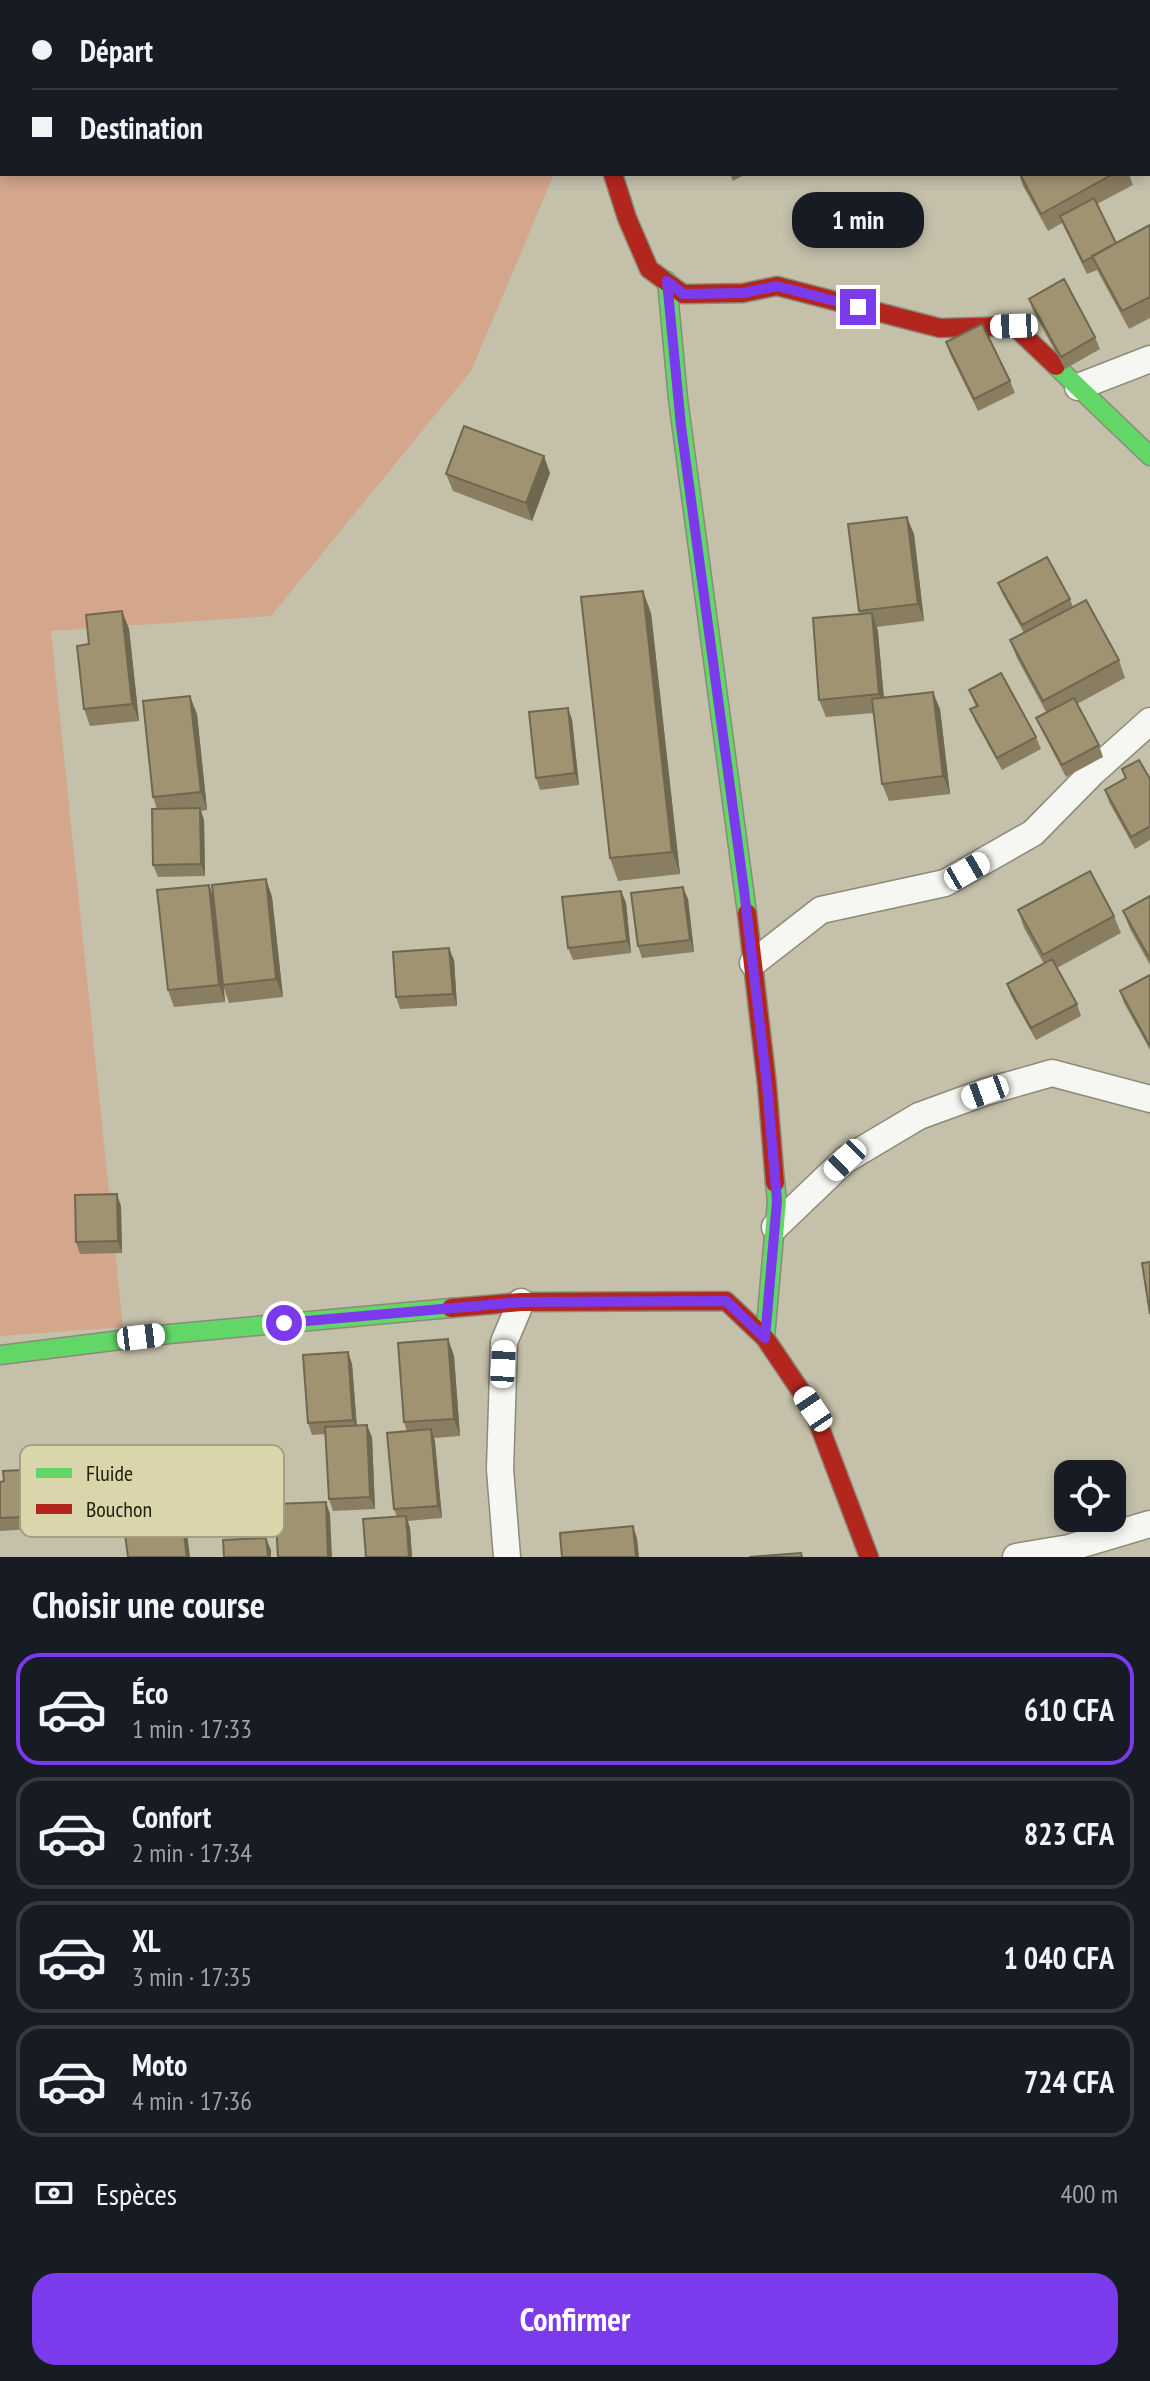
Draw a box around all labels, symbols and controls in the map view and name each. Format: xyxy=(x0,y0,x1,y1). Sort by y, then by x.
text: Départ xyxy=(80,31,153,70)
text: Destination xyxy=(80,108,203,147)
callout: 1 min xyxy=(792,191,924,247)
text: 1 min xyxy=(832,203,884,236)
route end xyxy=(840,289,876,325)
car xyxy=(990,313,1038,339)
car xyxy=(940,849,994,893)
car xyxy=(958,1073,1012,1111)
car xyxy=(819,1135,871,1185)
route start xyxy=(266,1305,302,1341)
car xyxy=(116,1322,166,1352)
car xyxy=(490,1339,516,1389)
car xyxy=(790,1382,836,1436)
legend xyxy=(20,1445,284,1537)
text: Fluide xyxy=(86,1459,133,1487)
map controls xyxy=(1054,1460,1126,1532)
button: locate xyxy=(1054,1460,1126,1532)
text: Bouchon xyxy=(86,1495,152,1523)
text: Choisir une course xyxy=(32,1581,265,1628)
icon: car xyxy=(36,1673,108,1745)
text: Éco xyxy=(132,1673,168,1712)
text: 610 CFA xyxy=(1024,1690,1114,1729)
text: 1 min · 17:33 xyxy=(132,1712,252,1745)
icon: car xyxy=(36,1797,108,1869)
text: Confort xyxy=(132,1797,211,1836)
text: 823 CFA xyxy=(1024,1814,1114,1853)
text: 2 min · 17:34 xyxy=(132,1836,252,1869)
icon: car xyxy=(36,1921,108,1993)
text: XL xyxy=(132,1921,161,1960)
text: 1 040 CFA xyxy=(1003,1938,1114,1977)
text: 3 min · 17:35 xyxy=(132,1960,252,1993)
icon: car xyxy=(36,2045,108,2117)
text: Moto xyxy=(132,2045,187,2084)
text: 724 CFA xyxy=(1024,2062,1114,2101)
text: 4 min · 17:36 xyxy=(132,2084,252,2117)
icon: cash xyxy=(32,2171,76,2215)
text: Espèces xyxy=(96,2174,177,2213)
text: 400 m xyxy=(1060,2177,1118,2210)
button: Confirmer xyxy=(32,2273,1118,2365)

